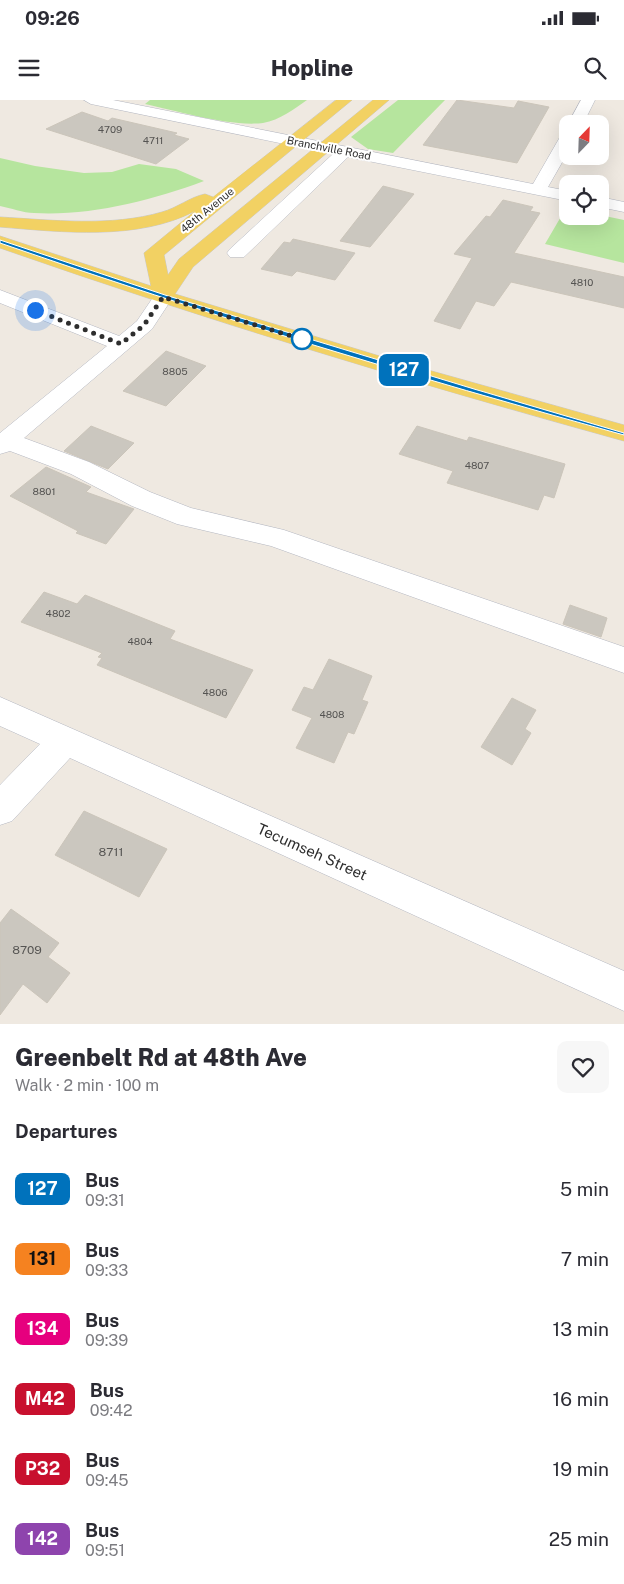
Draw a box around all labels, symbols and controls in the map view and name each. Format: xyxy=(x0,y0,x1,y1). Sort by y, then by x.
text: 09:26 xyxy=(25,7,80,29)
icon: menu xyxy=(15,54,43,82)
icon: search xyxy=(581,54,609,82)
text: Hopline xyxy=(271,55,353,81)
north arrow xyxy=(559,115,609,165)
map controls xyxy=(559,115,609,225)
house number: 4709 xyxy=(98,123,122,135)
house number: 4711 xyxy=(143,134,163,146)
street label: Branchville Road xyxy=(286,134,372,162)
button: locate xyxy=(559,175,609,225)
street label: 48th Avenue xyxy=(178,185,236,235)
house number: 4810 xyxy=(571,276,593,288)
your location xyxy=(23,298,48,323)
unlabelled marker xyxy=(291,328,313,350)
line badge: 127 xyxy=(375,354,433,386)
text: 127 xyxy=(389,359,419,380)
house number: 8805 xyxy=(162,365,188,377)
house number: 4807 xyxy=(465,459,489,471)
house number: 8801 xyxy=(32,485,56,497)
house number: 4802 xyxy=(46,607,70,619)
house number: 4804 xyxy=(127,635,153,647)
house number: 4806 xyxy=(203,686,227,698)
house number: 4808 xyxy=(319,708,345,720)
street label: Tecumseh Street xyxy=(255,820,370,883)
house number: 8711 xyxy=(99,845,123,859)
house number: 8709 xyxy=(12,943,42,957)
button: heart xyxy=(557,1041,609,1093)
text: Greenbelt Rd at 48th Ave xyxy=(15,1043,307,1071)
text: Walk · 2 min · 100 m xyxy=(15,1076,159,1095)
text: Departures xyxy=(15,1120,118,1142)
text: Bus xyxy=(85,1169,119,1191)
text: 127 xyxy=(27,1178,58,1199)
text: 5 min xyxy=(560,1178,609,1200)
text: 09:31 xyxy=(85,1191,125,1210)
text: Bus xyxy=(85,1239,119,1261)
text: 131 xyxy=(29,1248,56,1269)
text: 7 min xyxy=(561,1248,609,1270)
text: 09:33 xyxy=(85,1261,128,1280)
text: Bus xyxy=(85,1309,119,1331)
text: 134 xyxy=(27,1318,58,1339)
text: 13 min xyxy=(552,1318,609,1340)
text: 09:39 xyxy=(85,1331,128,1350)
text: Bus xyxy=(90,1379,124,1401)
text: M42 xyxy=(25,1388,65,1409)
text: 16 min xyxy=(553,1388,609,1410)
text: 09:42 xyxy=(90,1401,133,1420)
text: Bus xyxy=(85,1449,119,1471)
text: P32 xyxy=(25,1458,60,1479)
text: 19 min xyxy=(553,1458,609,1480)
text: 09:45 xyxy=(85,1471,129,1490)
text: Bus xyxy=(85,1519,119,1541)
text: 142 xyxy=(27,1528,58,1549)
text: 25 min xyxy=(549,1528,609,1550)
text: 09:51 xyxy=(85,1541,125,1560)

